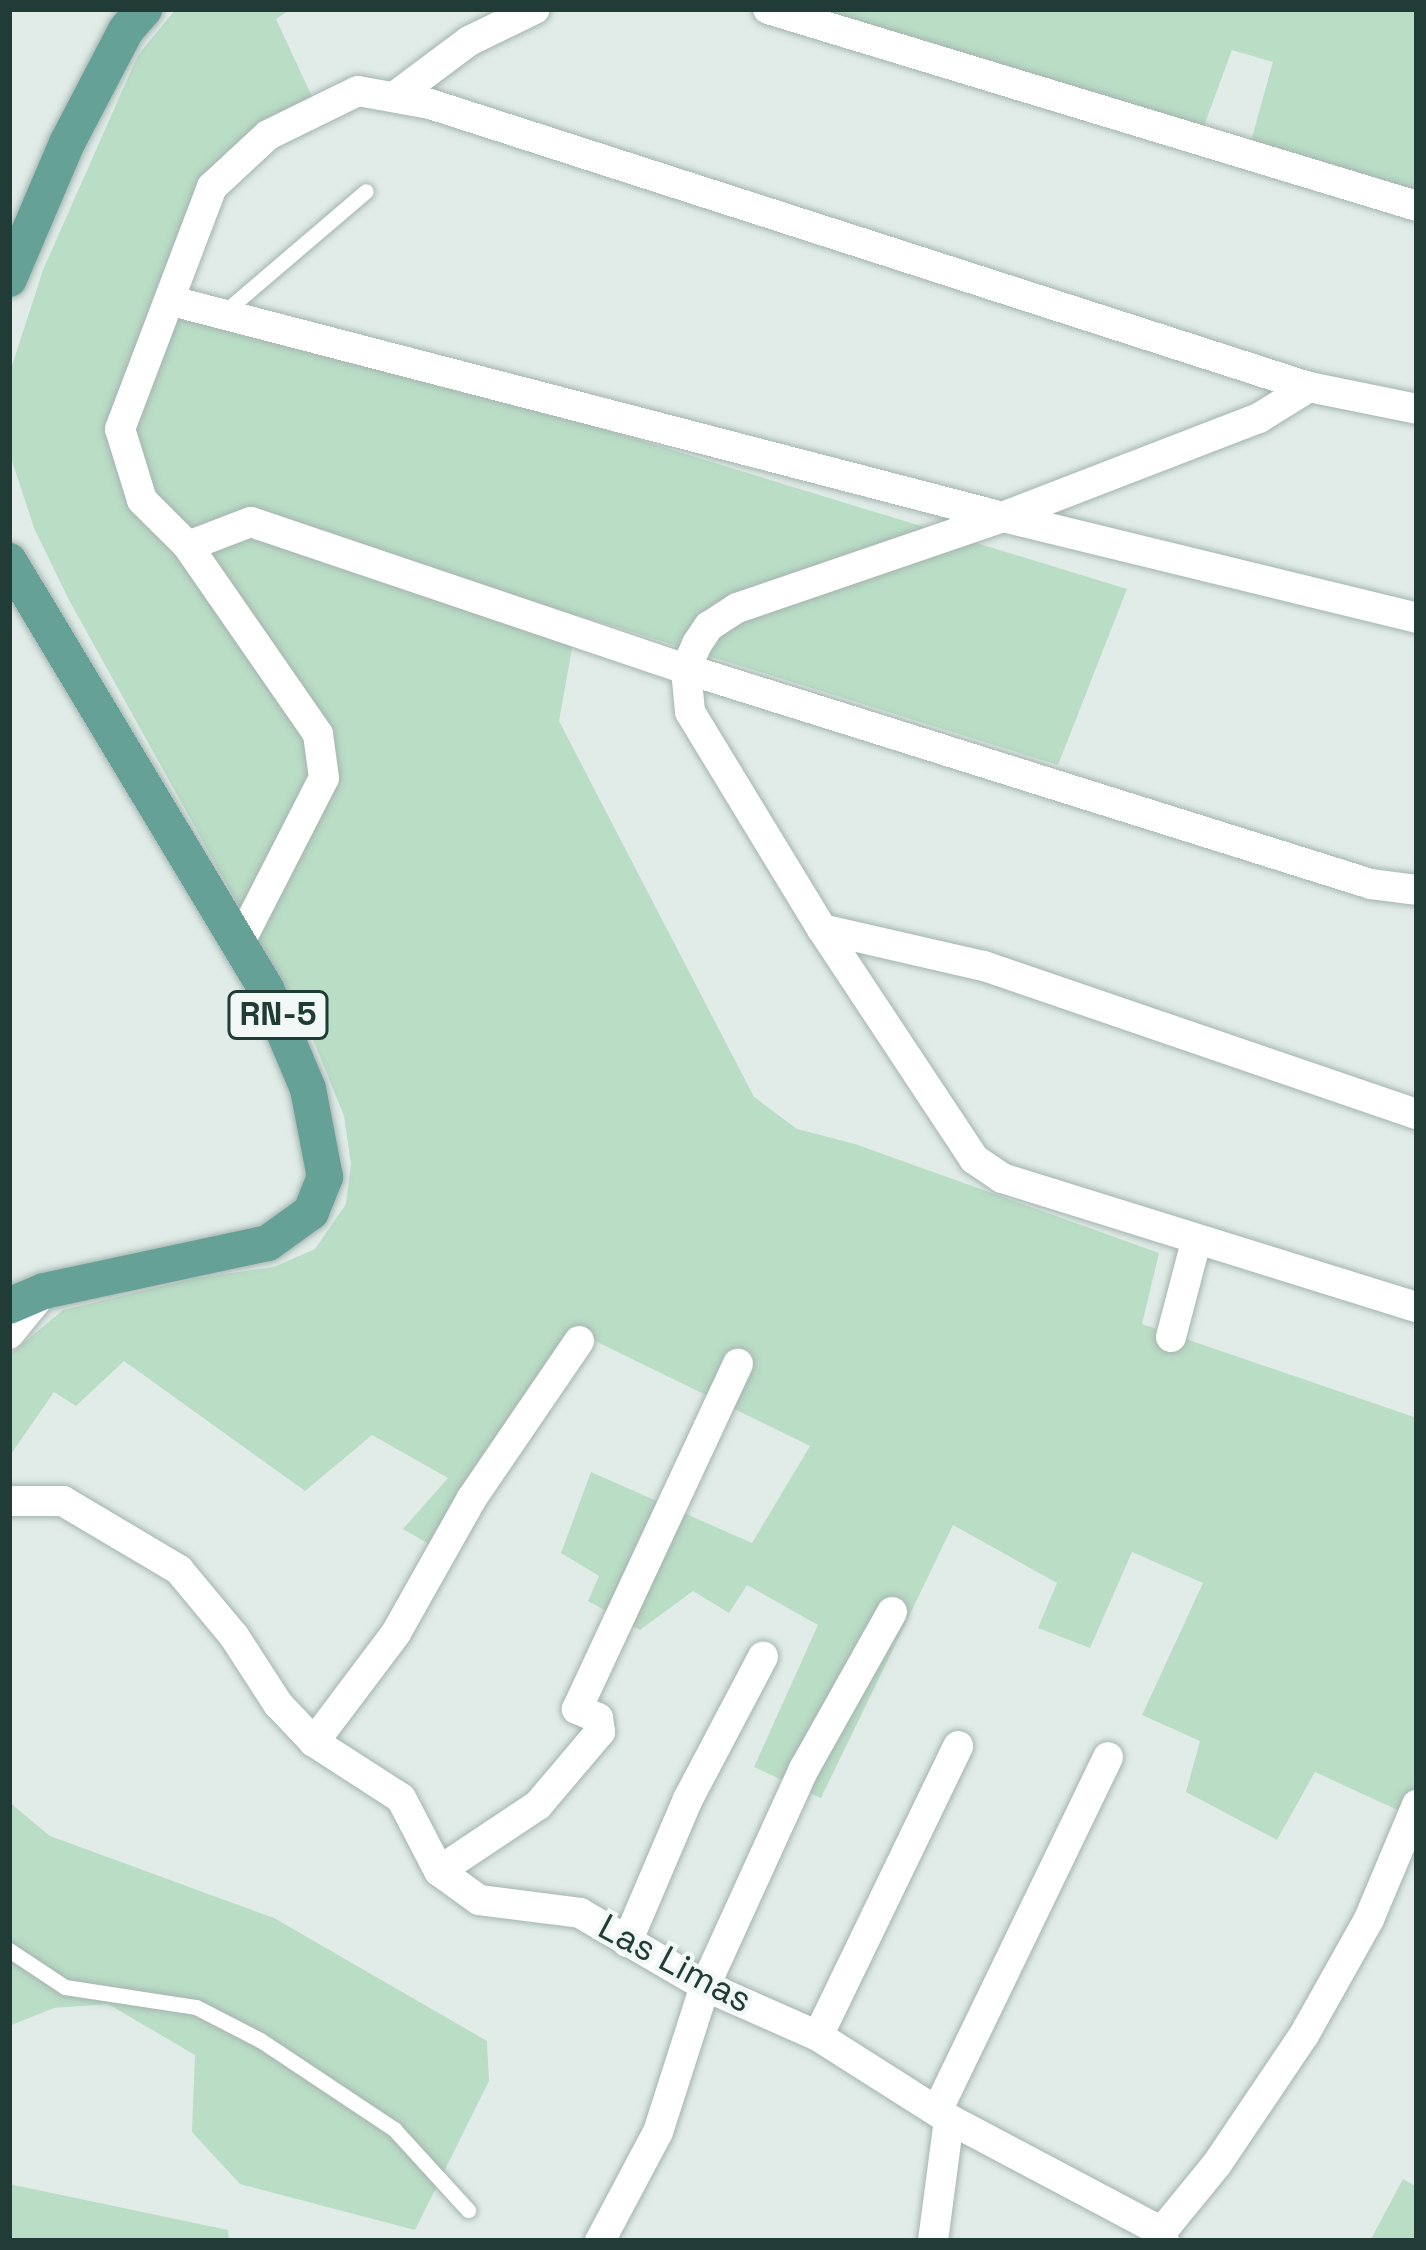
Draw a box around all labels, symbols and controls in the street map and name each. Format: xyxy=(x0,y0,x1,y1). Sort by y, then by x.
road number: RN-5 xyxy=(227,988,329,1042)
street label: Las Limas xyxy=(591,1906,759,2022)

